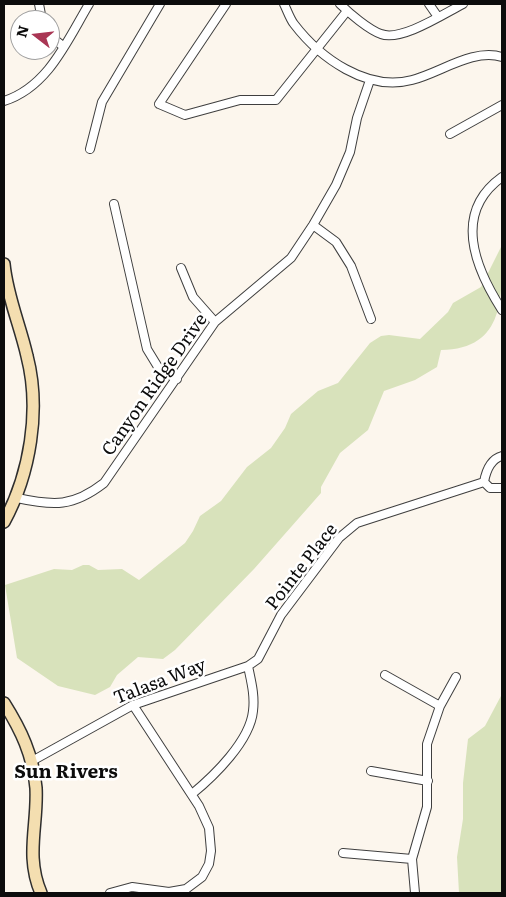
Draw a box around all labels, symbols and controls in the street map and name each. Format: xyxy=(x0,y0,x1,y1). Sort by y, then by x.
north arrow xyxy=(10,10,60,60)
text: N xyxy=(10,23,33,40)
street label: Canyon Ridge Drive xyxy=(98,310,212,460)
street label: Pointe Place xyxy=(262,520,342,614)
street label: Talasa Way xyxy=(111,655,209,709)
district label: Sun Rivers xyxy=(14,761,118,783)

